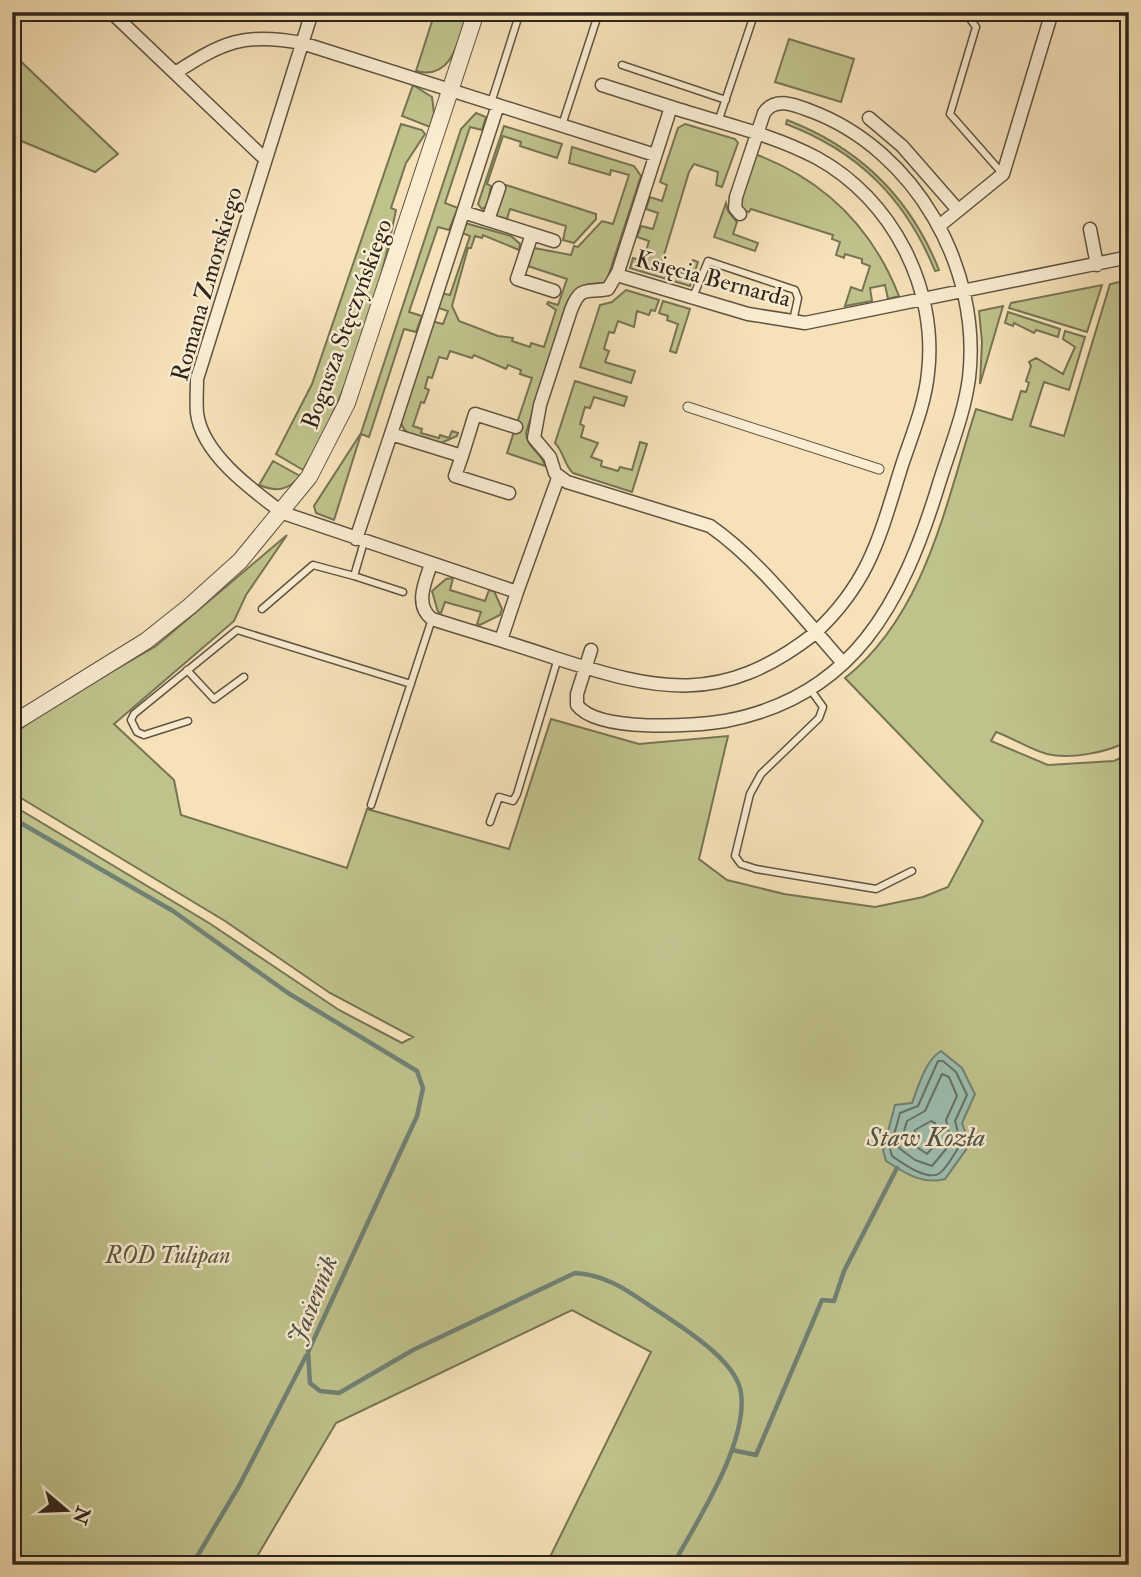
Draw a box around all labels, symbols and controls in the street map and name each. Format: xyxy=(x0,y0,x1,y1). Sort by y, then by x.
street label: Romana Zmorskiego xyxy=(164,183,250,385)
street label: Bogusza Stęczyńskiego xyxy=(295,215,399,433)
street label: Księcia Bernarda xyxy=(632,243,795,315)
water label: Staw Kozła xyxy=(866,1122,985,1154)
park label: ROD Tulipan xyxy=(104,1240,231,1271)
water label: Jasiennik xyxy=(281,1251,345,1349)
north arrow xyxy=(32,1476,102,1546)
text: N xyxy=(67,1502,96,1528)

